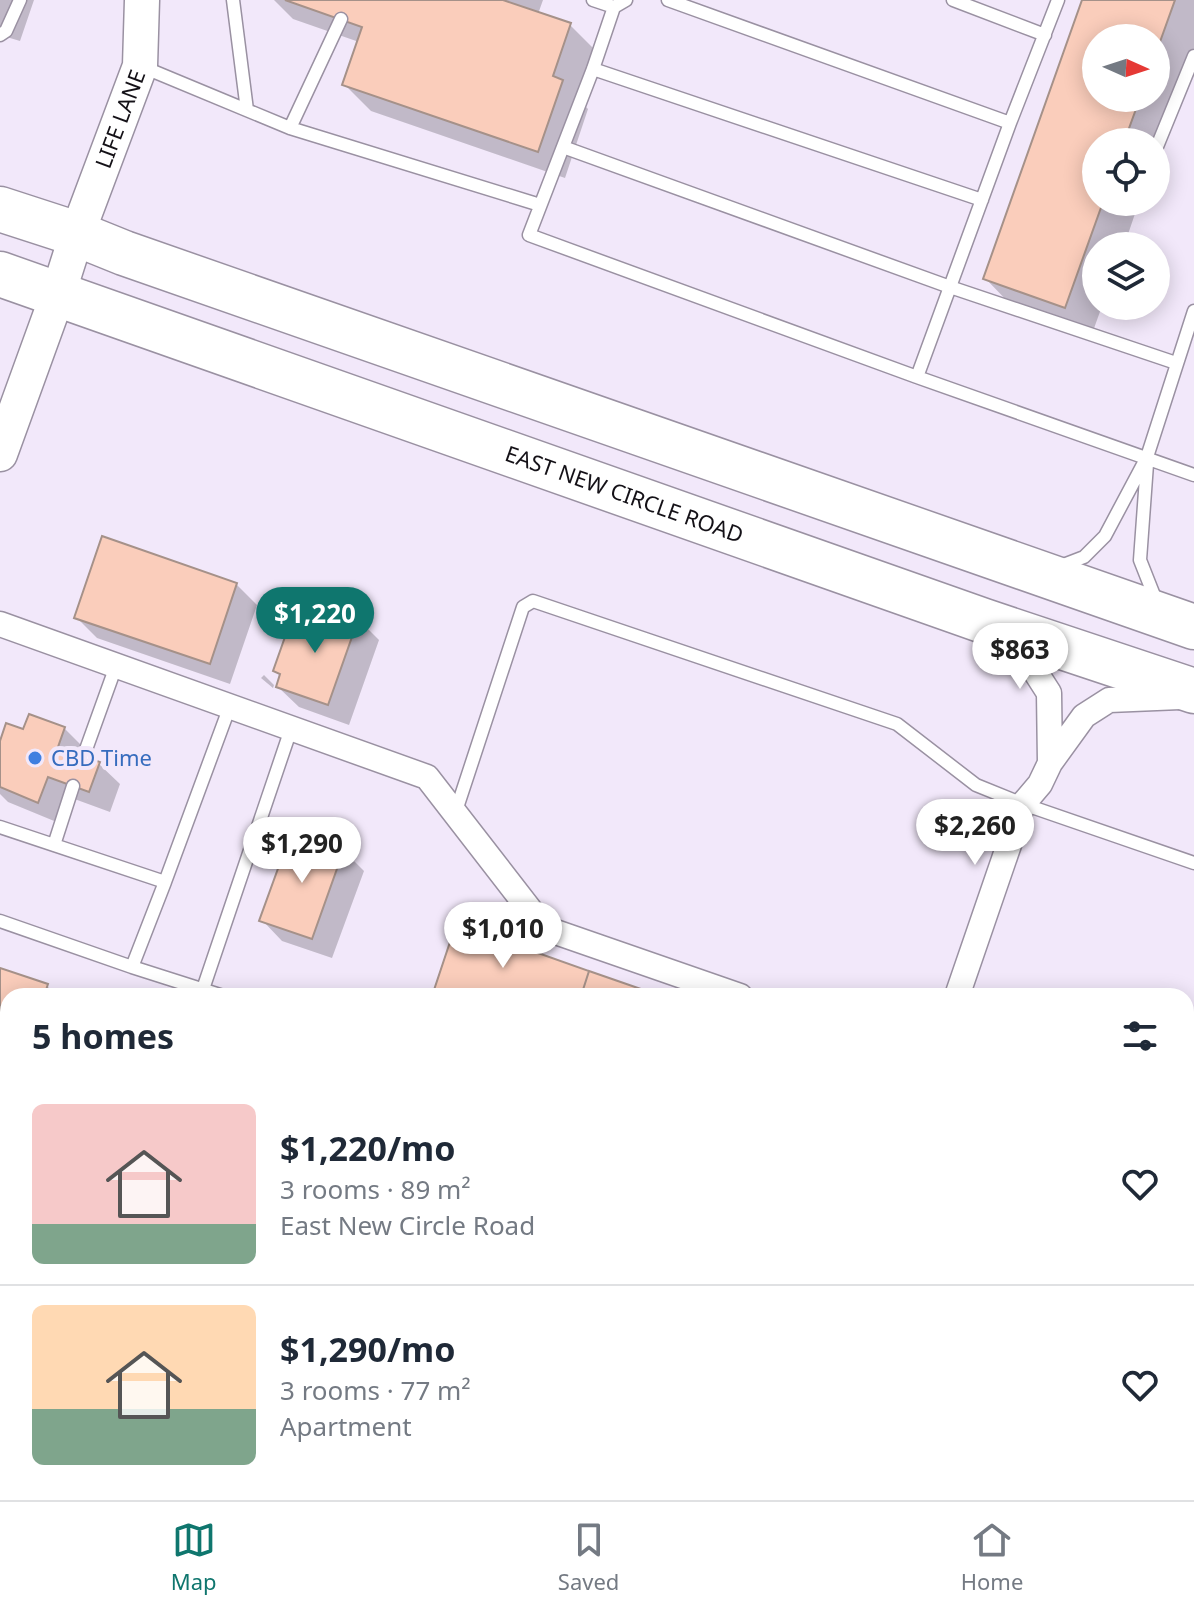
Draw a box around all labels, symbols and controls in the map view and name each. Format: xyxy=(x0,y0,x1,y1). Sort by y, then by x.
north arrow xyxy=(1082,24,1170,112)
map controls xyxy=(1082,24,1170,320)
street label: LIFE LANE xyxy=(87,65,151,172)
button: locate xyxy=(1082,128,1170,216)
button: layers xyxy=(1082,232,1170,320)
street label: EAST NEW CIRCLE ROAD xyxy=(502,437,748,549)
pin: $1,220 xyxy=(250,587,380,655)
text: $1,220 xyxy=(274,595,356,631)
pin: $863 xyxy=(973,623,1067,691)
text: $863 xyxy=(990,631,1050,667)
place label: CBD Time xyxy=(51,742,152,772)
marker: CBD Time xyxy=(26,749,44,767)
pin: $2,260 xyxy=(910,799,1040,867)
text: $2,260 xyxy=(934,807,1016,843)
pin: $1,290 xyxy=(237,817,367,885)
text: $1,290 xyxy=(261,825,343,861)
pin: $1,010 xyxy=(438,902,568,970)
text: $1,010 xyxy=(462,910,544,946)
text: 5 homes xyxy=(32,1013,174,1059)
icon: filters xyxy=(1118,1014,1162,1058)
text: $1,220/mo xyxy=(280,1125,455,1171)
icon: home xyxy=(96,1136,192,1232)
icon: heart xyxy=(1118,1162,1162,1206)
text: 3 rooms · 89 m² xyxy=(280,1171,470,1207)
text: East New Circle Road xyxy=(280,1207,535,1243)
text: $1,290/mo xyxy=(280,1326,455,1372)
icon: home xyxy=(96,1337,192,1433)
icon: heart xyxy=(1118,1363,1162,1407)
text: 3 rooms · 77 m² xyxy=(280,1372,470,1408)
text: Apartment xyxy=(280,1408,412,1444)
tab: Map xyxy=(171,1518,217,1596)
tab: Saved xyxy=(558,1518,619,1596)
tab: Home xyxy=(961,1518,1023,1596)

